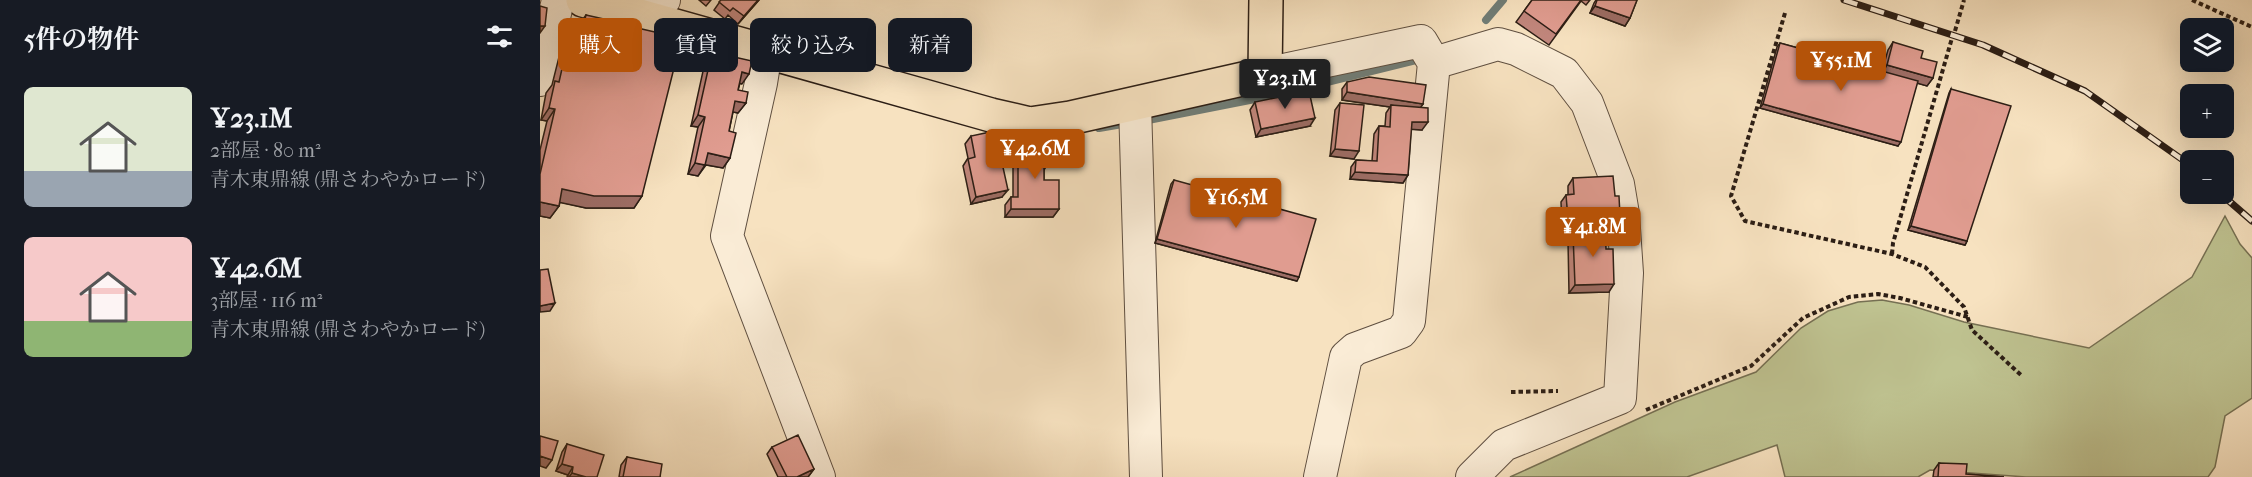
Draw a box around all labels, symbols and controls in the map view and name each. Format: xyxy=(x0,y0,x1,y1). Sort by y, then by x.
chip: 購入 xyxy=(558,18,642,72)
chip: 賃貸 xyxy=(654,18,738,72)
chip: 絞り込み xyxy=(750,18,876,72)
chip: 新着 xyxy=(888,18,972,72)
map controls xyxy=(2180,18,2234,204)
button: layers xyxy=(2180,18,2234,72)
icon: filters xyxy=(483,20,516,53)
text: 5件の物件 xyxy=(24,24,139,55)
pin: ¥55.1M xyxy=(1792,41,1890,92)
text: ¥55.1M xyxy=(1810,49,1872,72)
pin: ¥23.1M xyxy=(1236,59,1334,110)
text: ¥23.1M xyxy=(1253,67,1317,90)
button: + xyxy=(2180,84,2234,138)
text: ¥23.1M xyxy=(210,103,292,134)
icon: home xyxy=(72,111,144,183)
pin: ¥42.6M xyxy=(986,129,1084,180)
text: ¥42.6M xyxy=(1000,137,1070,160)
text: 2部屋 · 80 m² xyxy=(210,139,321,162)
button: − xyxy=(2180,150,2234,204)
text: 青木東鼎線 (鼎さわやかロード) xyxy=(210,168,485,191)
pin: ¥16.5M xyxy=(1187,178,1285,229)
text: ¥16.5M xyxy=(1204,186,1268,209)
pin: ¥41.8M xyxy=(1544,207,1642,258)
text: ¥41.8M xyxy=(1560,215,1626,238)
text: ¥42.6M xyxy=(210,253,302,284)
icon: home xyxy=(72,261,144,333)
text: 3部屋 · 116 m² xyxy=(210,289,322,312)
text: 青木東鼎線 (鼎さわやかロード) xyxy=(210,318,485,341)

